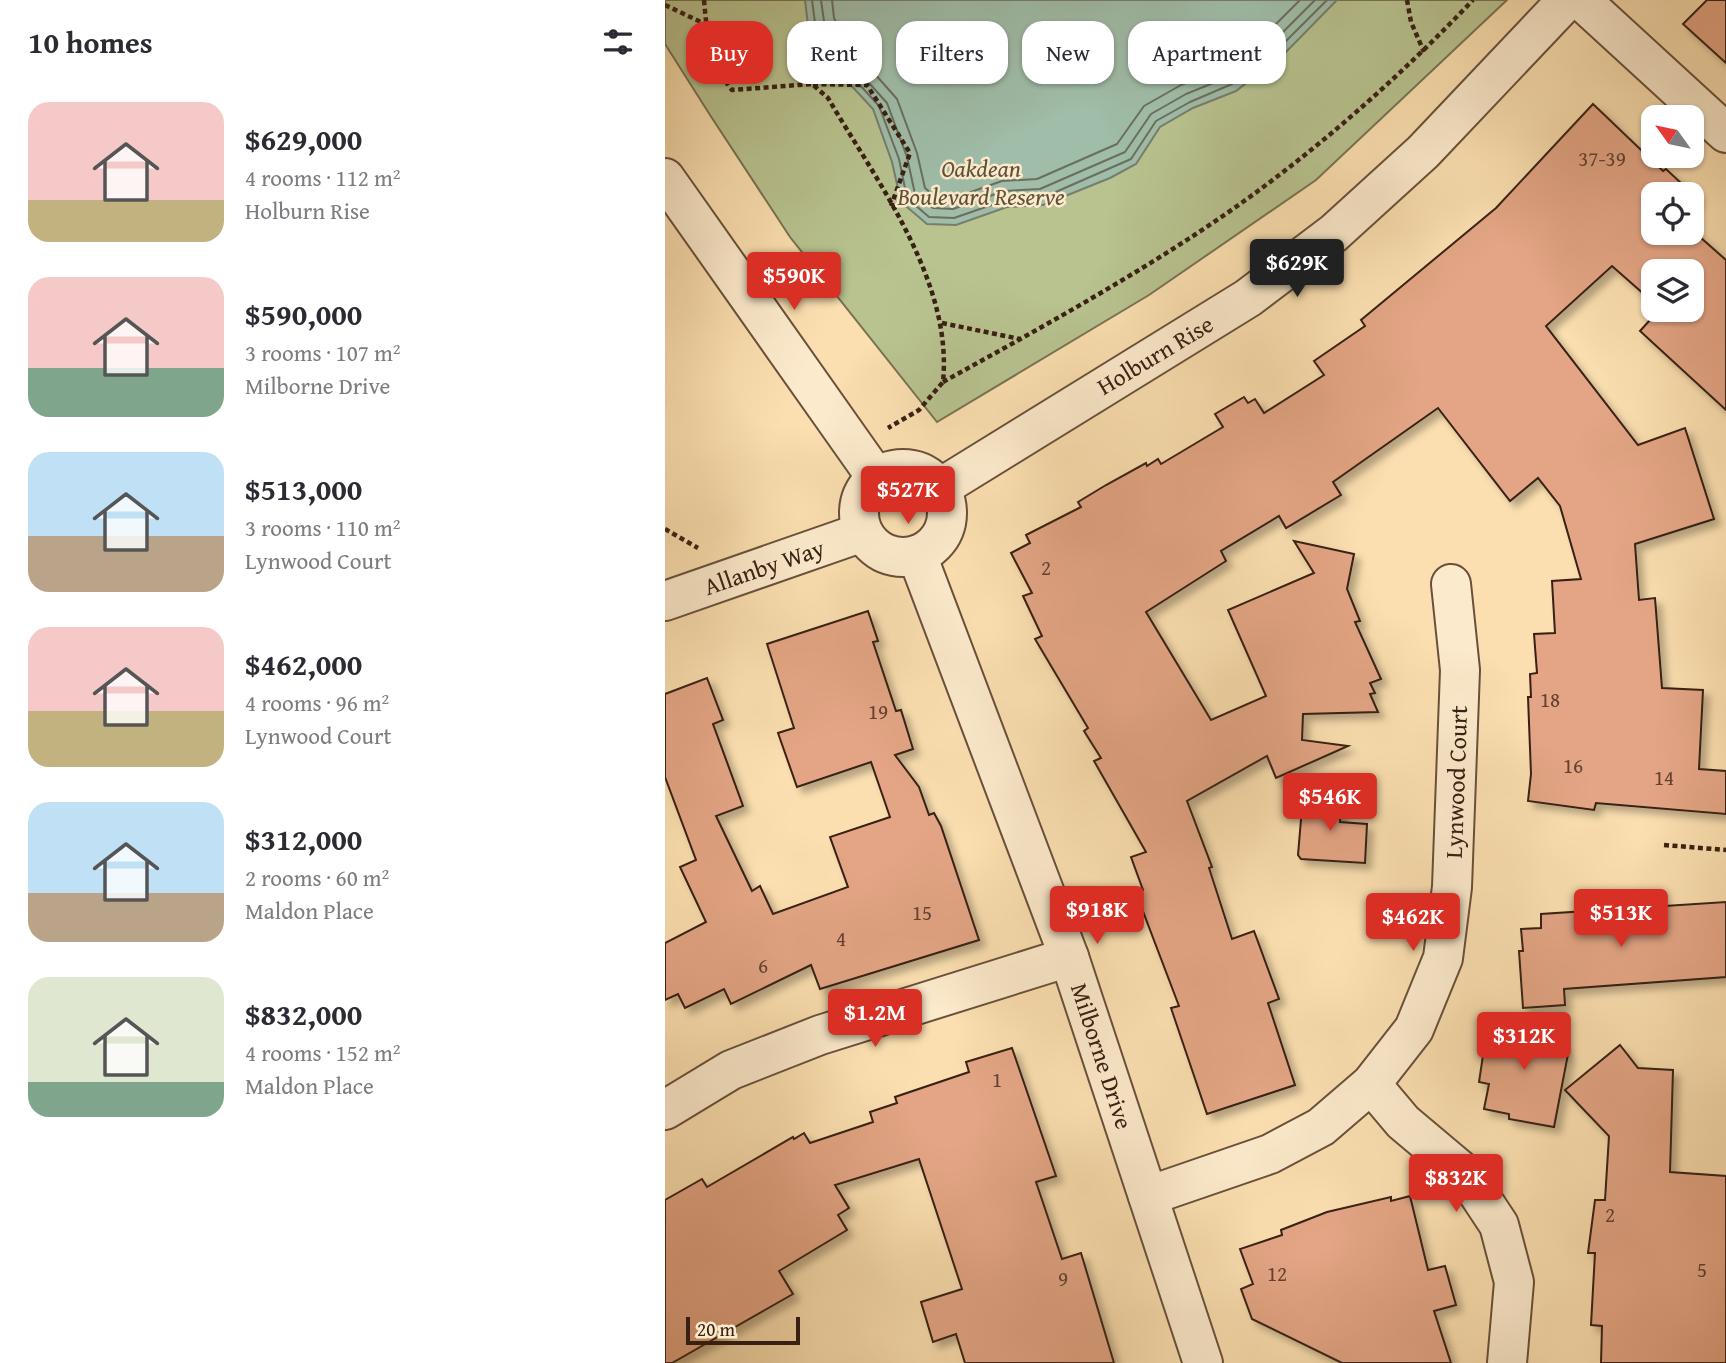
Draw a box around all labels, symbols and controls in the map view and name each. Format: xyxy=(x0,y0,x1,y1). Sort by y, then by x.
text: 10 homes xyxy=(28,20,153,64)
chip: Buy xyxy=(686,21,773,84)
chip: Rent xyxy=(787,21,882,84)
chip: Filters xyxy=(896,21,1008,84)
chip: New xyxy=(1022,21,1114,84)
chip: Apartment xyxy=(1128,21,1286,84)
icon: filters xyxy=(599,23,637,61)
north arrow xyxy=(1641,105,1705,168)
map controls xyxy=(1641,105,1704,322)
text: $629,000 xyxy=(245,117,362,161)
icon: home xyxy=(84,130,168,214)
house number: 37-39 xyxy=(1578,143,1626,174)
park label: Oakdean Boulevard Reserve xyxy=(896,151,1065,214)
text: 4 rooms · 112 m² xyxy=(245,161,400,194)
button: locate xyxy=(1641,182,1704,245)
text: Holburn Rise xyxy=(245,194,370,227)
pin: $629K xyxy=(1248,240,1346,299)
text: $629K xyxy=(1266,245,1328,278)
pin: $590K xyxy=(745,252,843,312)
text: $590K xyxy=(763,258,825,291)
button: layers xyxy=(1641,259,1704,322)
text: $590,000 xyxy=(245,292,362,336)
icon: home xyxy=(84,305,168,389)
street label: Holburn Rise xyxy=(1090,306,1220,404)
text: 3 rooms · 107 m² xyxy=(245,336,400,369)
text: Milborne Drive xyxy=(245,369,390,402)
pin: $527K xyxy=(859,466,957,526)
text: $513,000 xyxy=(245,467,362,511)
text: $527K xyxy=(877,472,939,505)
icon: home xyxy=(84,480,168,564)
text: 3 rooms · 110 m² xyxy=(245,511,400,544)
street label: Allanby Way xyxy=(699,530,829,604)
text: Lynwood Court xyxy=(245,544,392,577)
house number: 2 xyxy=(1041,552,1051,583)
text: $462,000 xyxy=(245,642,362,686)
icon: home xyxy=(84,655,168,739)
house number: 18 xyxy=(1540,684,1560,715)
text: 4 rooms · 96 m² xyxy=(245,686,389,719)
house number: 19 xyxy=(868,696,888,727)
street label: Lynwood Court xyxy=(1436,704,1476,859)
text: Lynwood Court xyxy=(245,719,392,752)
house number: 16 xyxy=(1563,750,1583,781)
house number: 14 xyxy=(1654,762,1674,793)
pin: $546K xyxy=(1281,774,1379,833)
text: $546K xyxy=(1299,779,1361,812)
text: $312,000 xyxy=(245,817,362,861)
icon: home xyxy=(84,830,168,914)
text: 2 rooms · 60 m² xyxy=(245,861,389,894)
pin: $918K xyxy=(1048,886,1146,946)
pin: $513K xyxy=(1572,890,1670,949)
text: $918K xyxy=(1066,892,1128,925)
text: Maldon Place xyxy=(245,894,374,927)
pin: $462K xyxy=(1364,894,1462,953)
text: $513K xyxy=(1590,895,1652,928)
house number: 15 xyxy=(912,897,932,928)
text: $462K xyxy=(1382,899,1444,932)
house number: 4 xyxy=(836,923,846,954)
house number: 6 xyxy=(758,950,768,981)
street label: Milborne Drive xyxy=(1062,979,1142,1133)
pin: $1.2M xyxy=(826,990,924,1049)
text: $832,000 xyxy=(245,992,362,1036)
text: $1.2M xyxy=(844,995,906,1028)
icon: home xyxy=(84,1005,168,1089)
pin: $312K xyxy=(1475,1012,1573,1072)
text: $312K xyxy=(1493,1018,1555,1051)
text: 4 rooms · 152 m² xyxy=(245,1036,400,1069)
house number: 1 xyxy=(992,1064,1002,1095)
text: Maldon Place xyxy=(245,1069,374,1102)
pin: $832K xyxy=(1407,1154,1505,1214)
text: $832K xyxy=(1425,1160,1487,1193)
house number: 2 xyxy=(1605,1199,1615,1230)
house number: 5 xyxy=(1697,1254,1707,1285)
house number: 12 xyxy=(1267,1258,1287,1289)
house number: 9 xyxy=(1058,1263,1068,1294)
scale bar xyxy=(686,1314,800,1346)
text: 20 m xyxy=(697,1315,735,1343)

